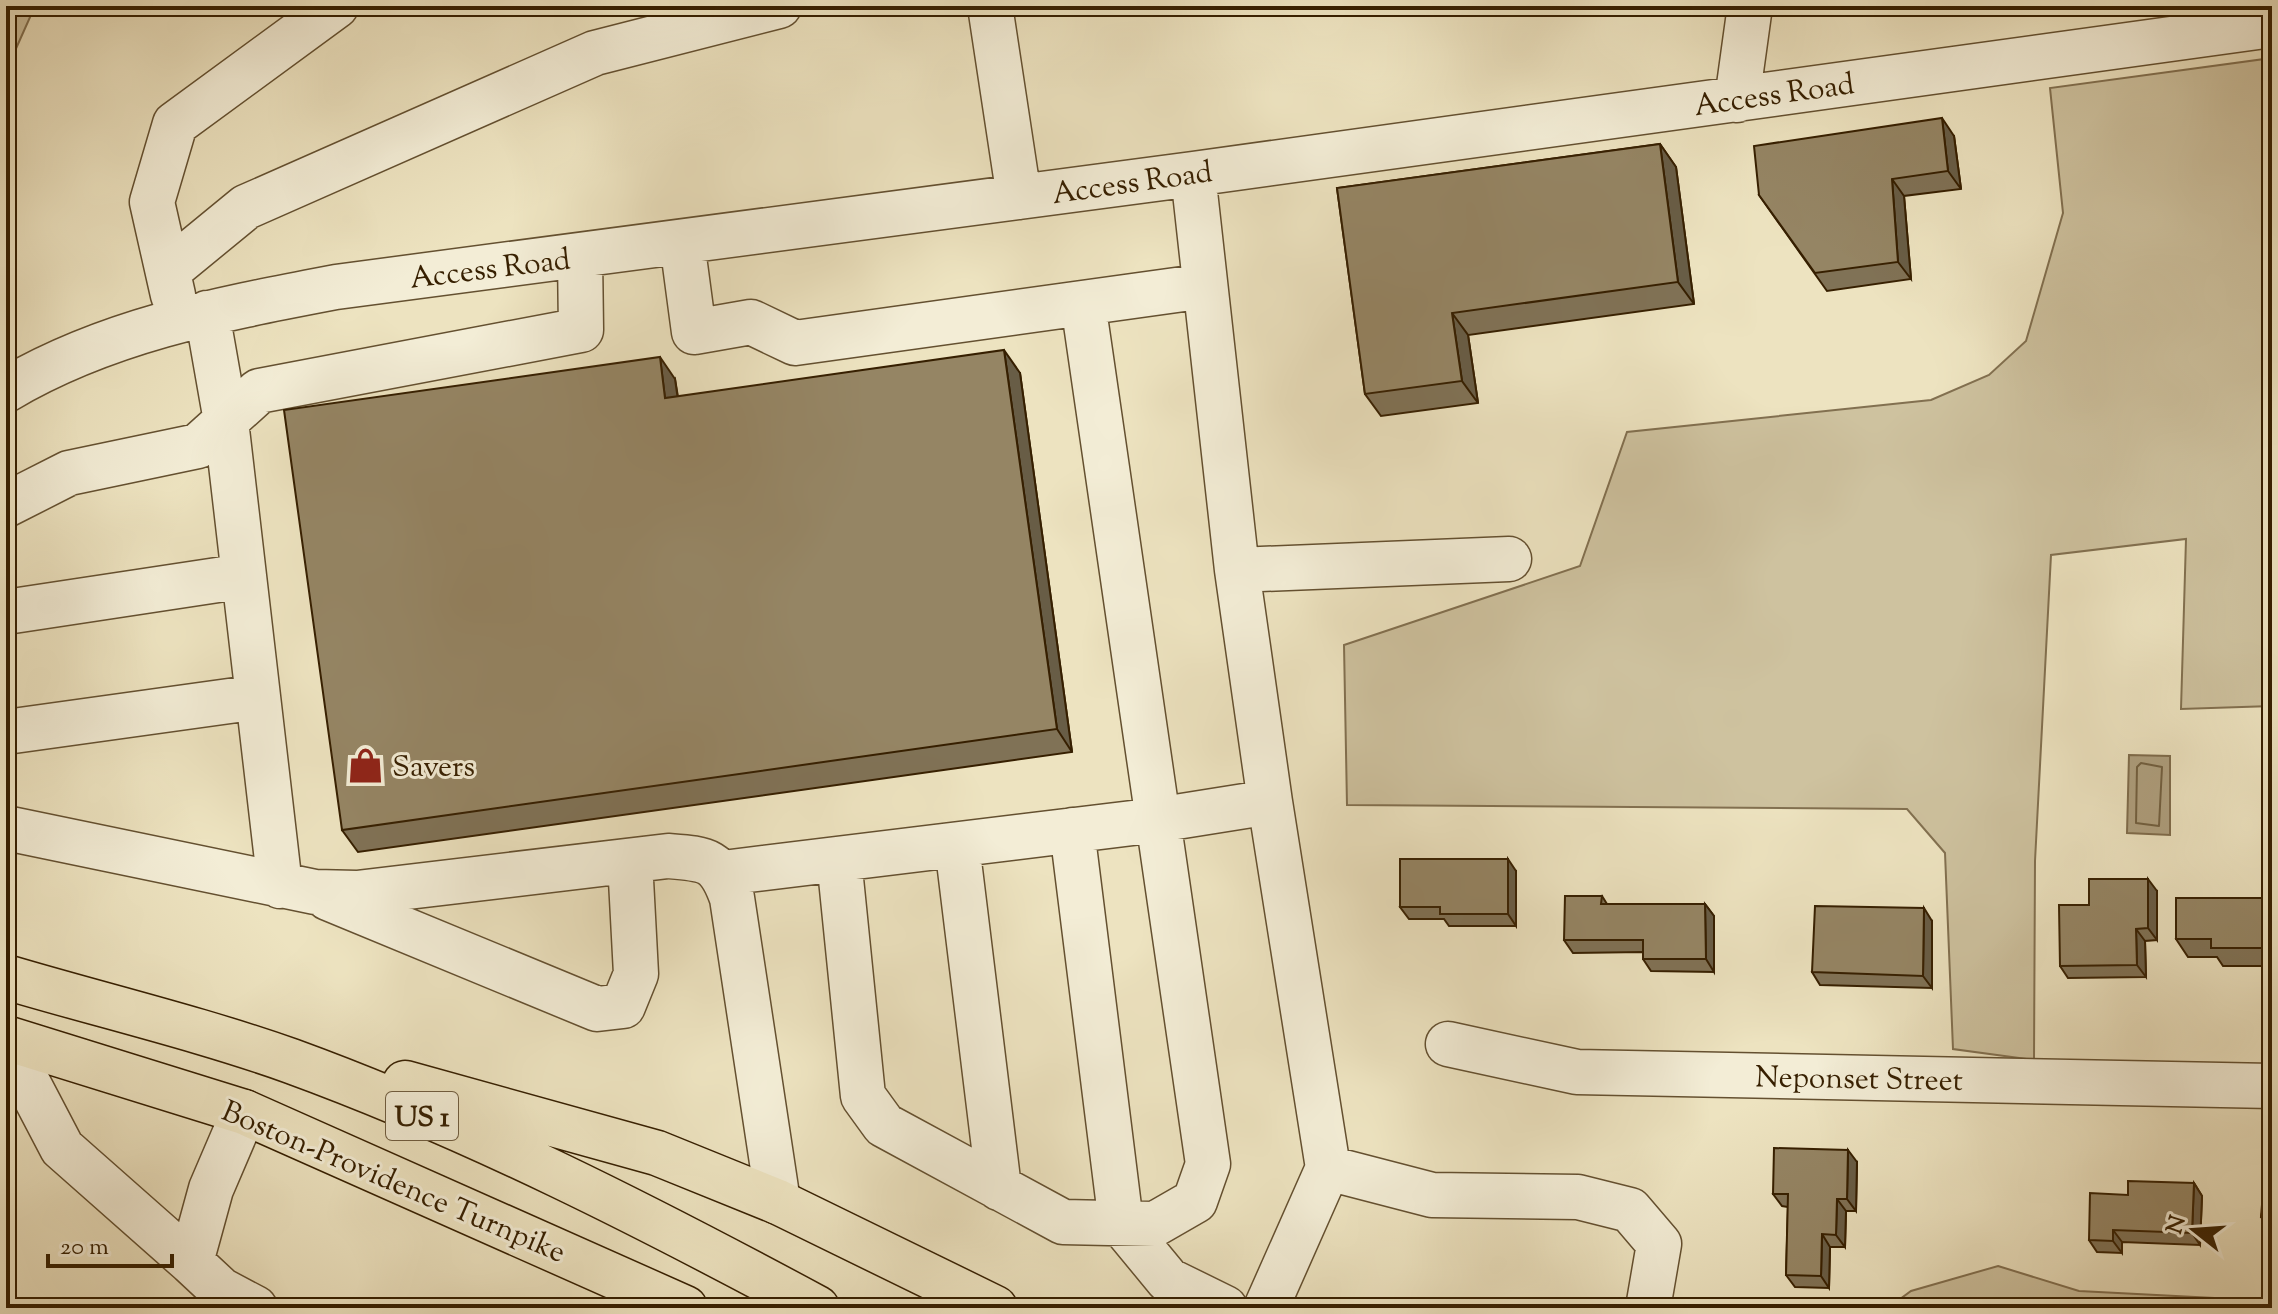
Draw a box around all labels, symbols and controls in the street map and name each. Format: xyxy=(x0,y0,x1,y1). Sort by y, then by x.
street label: Access Road xyxy=(1691,64,1857,129)
street label: Access Road xyxy=(1049,152,1215,217)
street label: Access Road xyxy=(408,239,573,302)
shop icon: Savers xyxy=(347,747,385,785)
place label: Savers xyxy=(392,747,475,790)
street label: Neponset Street xyxy=(1755,1057,1963,1104)
street label: Boston-Providence Turnpike xyxy=(214,1091,572,1275)
road number: US 1 xyxy=(386,1092,458,1140)
north arrow xyxy=(2154,1190,2234,1270)
text: N xyxy=(2160,1212,2196,1238)
scale bar xyxy=(48,1218,172,1268)
text: 20 m xyxy=(60,1231,109,1265)

